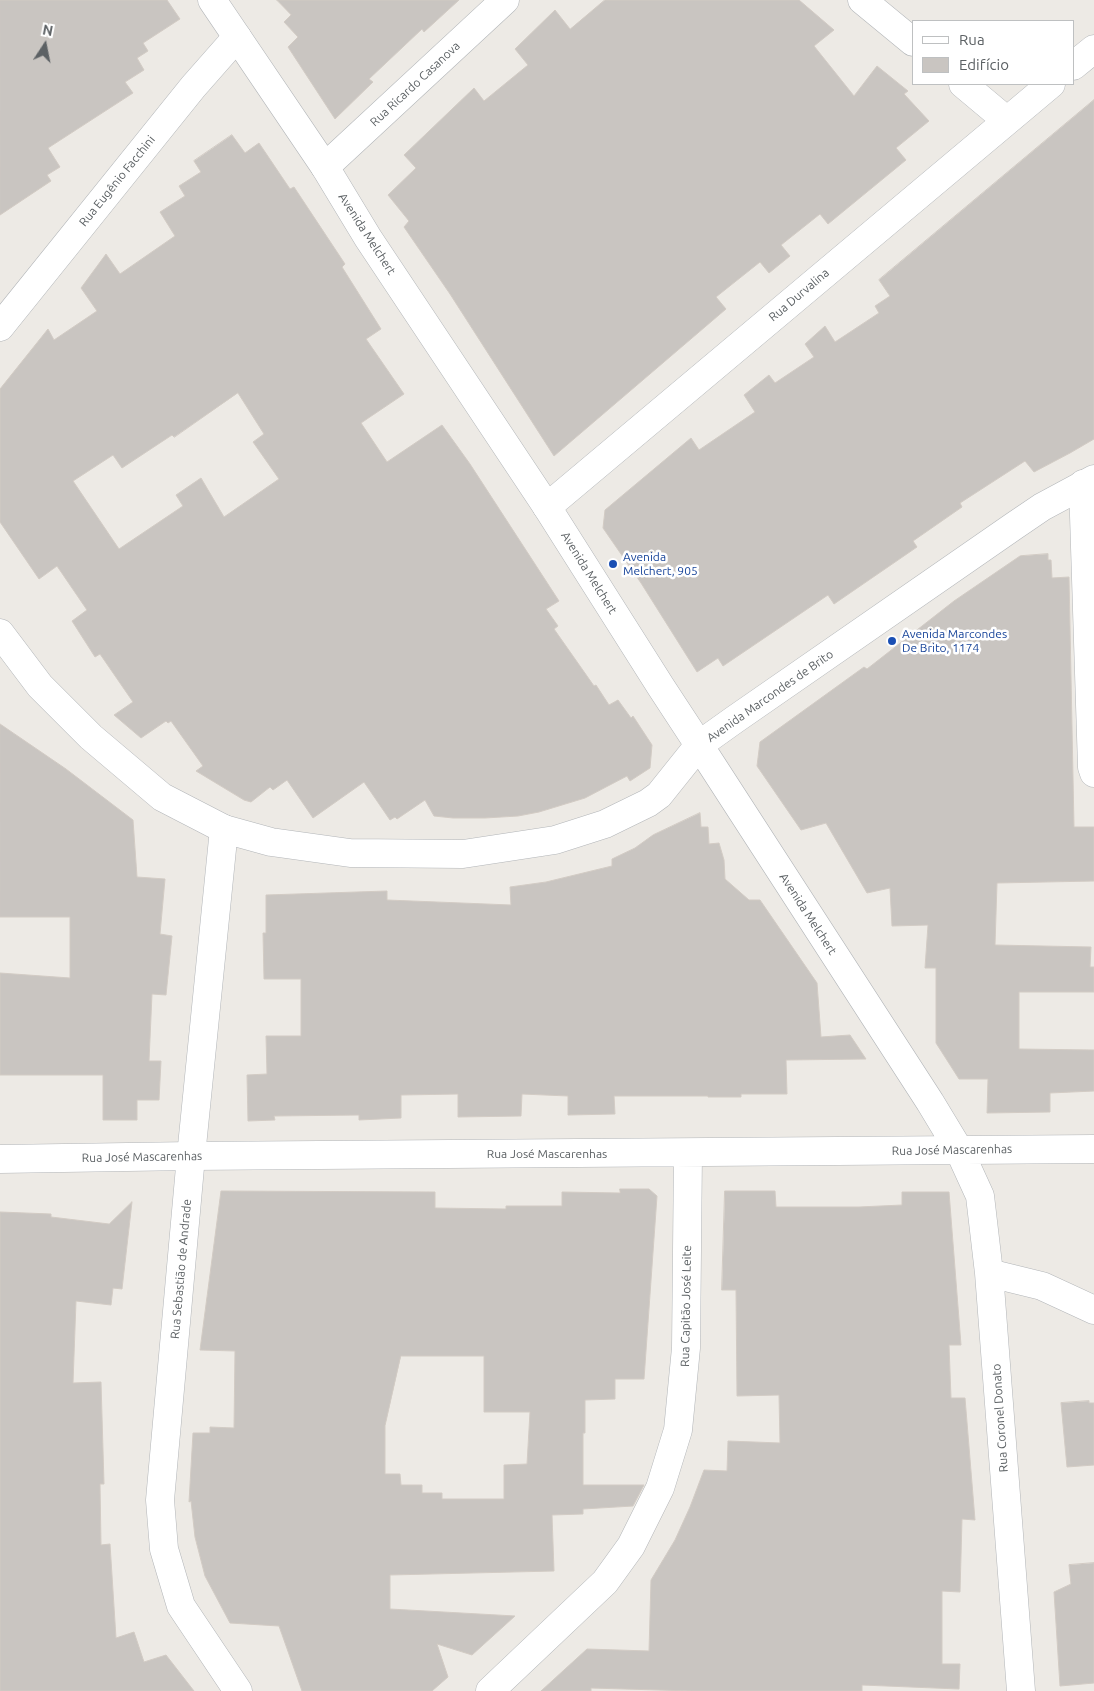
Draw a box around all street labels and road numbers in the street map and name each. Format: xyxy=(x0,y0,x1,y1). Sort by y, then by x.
street label: Rua Ricardo Casanova xyxy=(367,39,463,129)
street label: Rua Eugênio Facchini xyxy=(76,133,158,229)
street label: Avenida Melchert xyxy=(335,191,399,277)
street label: Rua Durvalina xyxy=(766,266,832,324)
street label: Avenida Melchert xyxy=(558,529,620,617)
street label: Avenida Marcondes de Brito xyxy=(704,647,836,745)
street label: Avenida Melchert xyxy=(776,871,840,957)
street label: Rua José Mascarenhas xyxy=(892,1142,1012,1158)
street label: Rua José Mascarenhas xyxy=(487,1147,607,1161)
street label: Rua José Mascarenhas xyxy=(82,1149,202,1165)
street label: Rua Sebastião de Andrade xyxy=(168,1198,194,1340)
street label: Rua Capitão José Leite xyxy=(678,1245,694,1367)
street label: Rua Coronel Donato xyxy=(989,1363,1011,1473)

